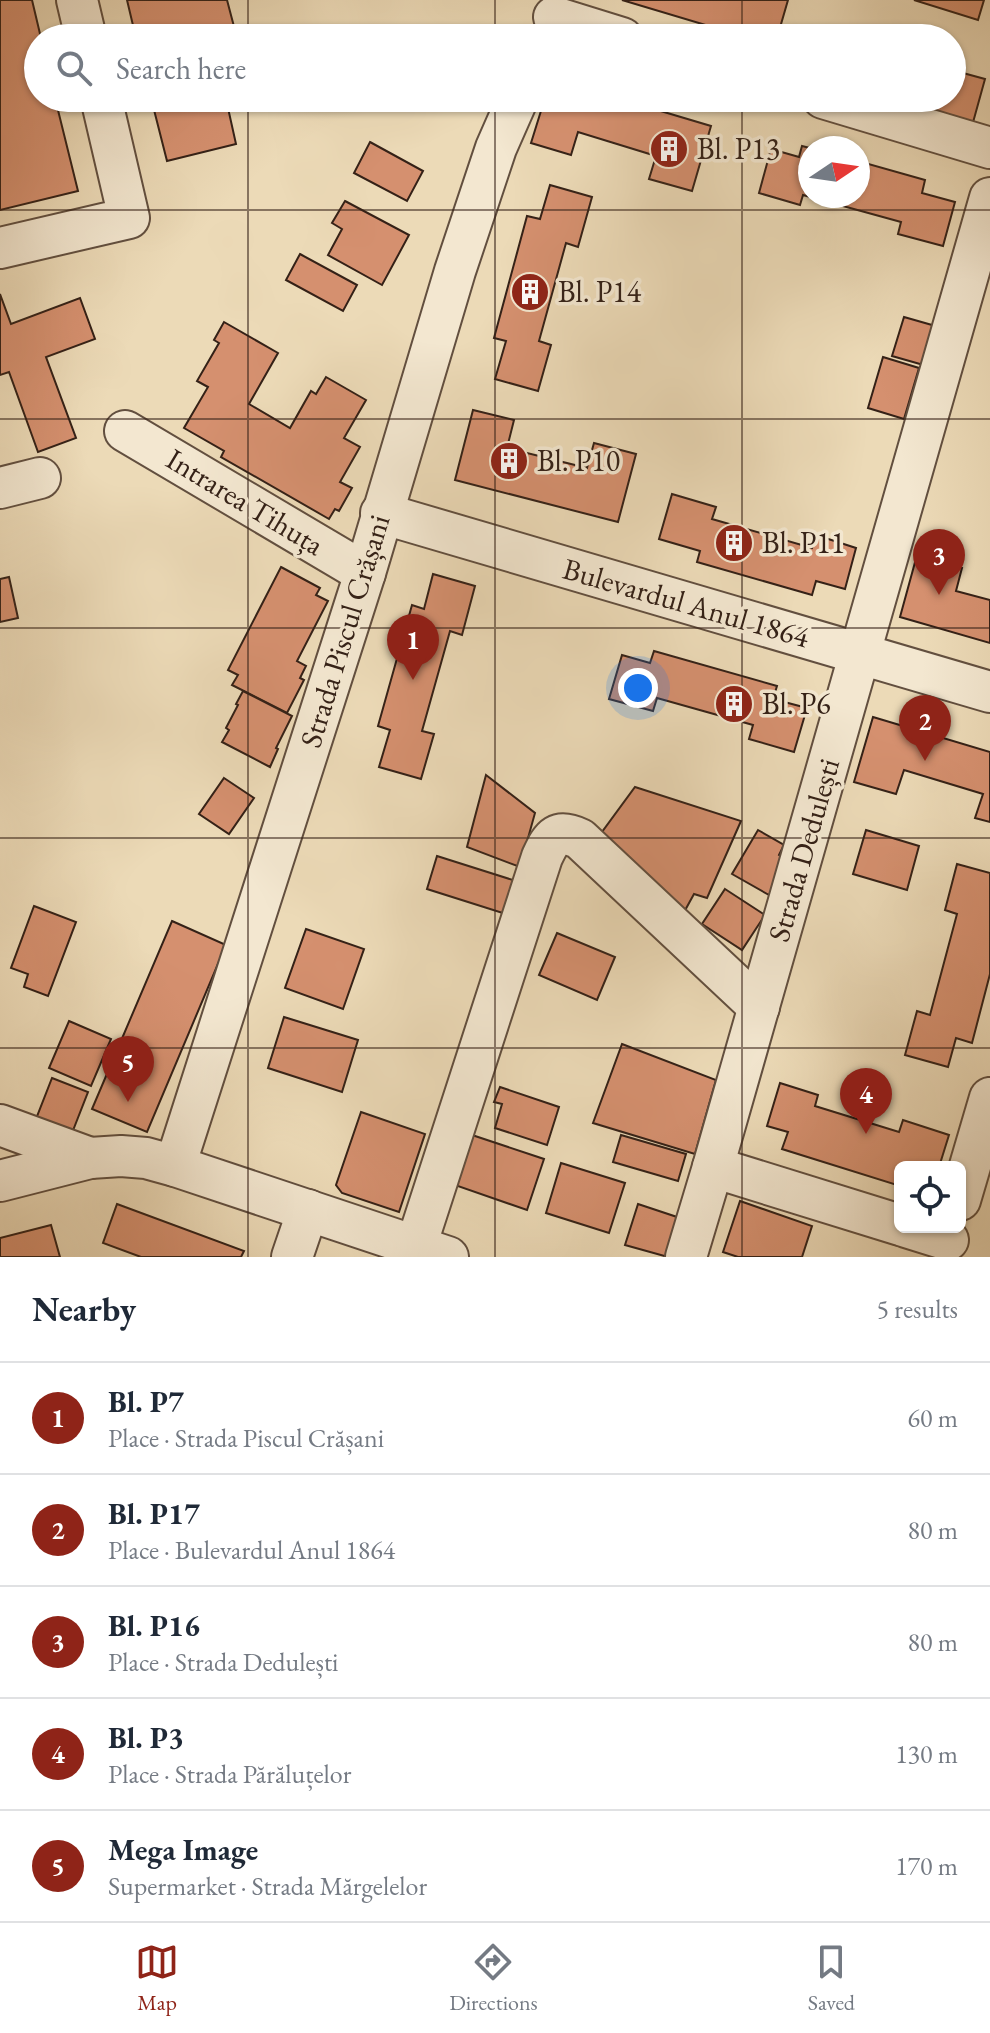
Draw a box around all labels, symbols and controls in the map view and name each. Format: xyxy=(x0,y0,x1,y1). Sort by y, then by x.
search box xyxy=(24,24,966,112)
icon: search xyxy=(52,46,96,90)
text: Search here xyxy=(116,49,246,88)
building icon: Bl. P13 xyxy=(648,128,690,170)
place label: Bl. P13 xyxy=(697,129,780,168)
north arrow xyxy=(798,136,870,208)
building icon: Bl. P14 xyxy=(509,271,551,313)
place label: Bl. P14 xyxy=(558,272,642,311)
street label: Intrarea Tihuța xyxy=(159,439,331,564)
building icon: Bl. P10 xyxy=(488,440,530,482)
place label: Bl. P10 xyxy=(537,441,620,480)
street label: Strada Piscul Crășani xyxy=(291,510,398,752)
building icon: Bl. P11 xyxy=(713,522,755,564)
place label: Bl. P11 xyxy=(762,523,845,562)
pin: 3 xyxy=(913,529,965,595)
street label: Bulevardul Anul 1864 xyxy=(558,549,814,656)
pin: 1 xyxy=(387,614,439,680)
your location xyxy=(618,668,658,708)
building icon: Bl. P6 xyxy=(713,683,755,725)
place label: Bl. P6 xyxy=(762,684,831,723)
pin: 2 xyxy=(899,695,951,761)
street label: Strada Dedulești xyxy=(759,754,848,946)
pin: 5 xyxy=(102,1036,154,1102)
pin: 4 xyxy=(840,1068,892,1134)
map controls xyxy=(894,1161,966,1233)
button: locate xyxy=(894,1161,966,1233)
text: Nearby xyxy=(32,1287,136,1331)
text: 5 results xyxy=(877,1292,958,1326)
text: Bl. P7 xyxy=(108,1382,184,1421)
text: 1 xyxy=(51,1401,65,1435)
text: 60 m xyxy=(908,1401,958,1435)
text: Place · Strada Piscul Crășani xyxy=(108,1421,384,1455)
text: Bl. P17 xyxy=(108,1494,200,1533)
text: 2 xyxy=(51,1513,65,1547)
text: 80 m xyxy=(908,1513,958,1547)
text: Place · Bulevardul Anul 1864 xyxy=(108,1533,395,1567)
text: Bl. P16 xyxy=(108,1606,200,1645)
text: 3 xyxy=(51,1625,65,1659)
text: 80 m xyxy=(908,1625,958,1659)
text: Place · Strada Dedulești xyxy=(108,1645,338,1679)
text: Bl. P3 xyxy=(108,1718,184,1757)
text: 4 xyxy=(51,1737,65,1771)
text: 130 m xyxy=(895,1737,958,1771)
text: Place · Strada Părăluțelor xyxy=(108,1757,351,1791)
text: Mega Image xyxy=(108,1830,258,1869)
text: 5 xyxy=(51,1849,65,1883)
text: 170 m xyxy=(895,1849,958,1883)
text: Supermarket · Strada Mărgelelor xyxy=(108,1869,427,1903)
tab: Map xyxy=(135,1940,179,2017)
tab: Directions xyxy=(449,1940,538,2017)
tab: Saved xyxy=(808,1940,855,2017)

